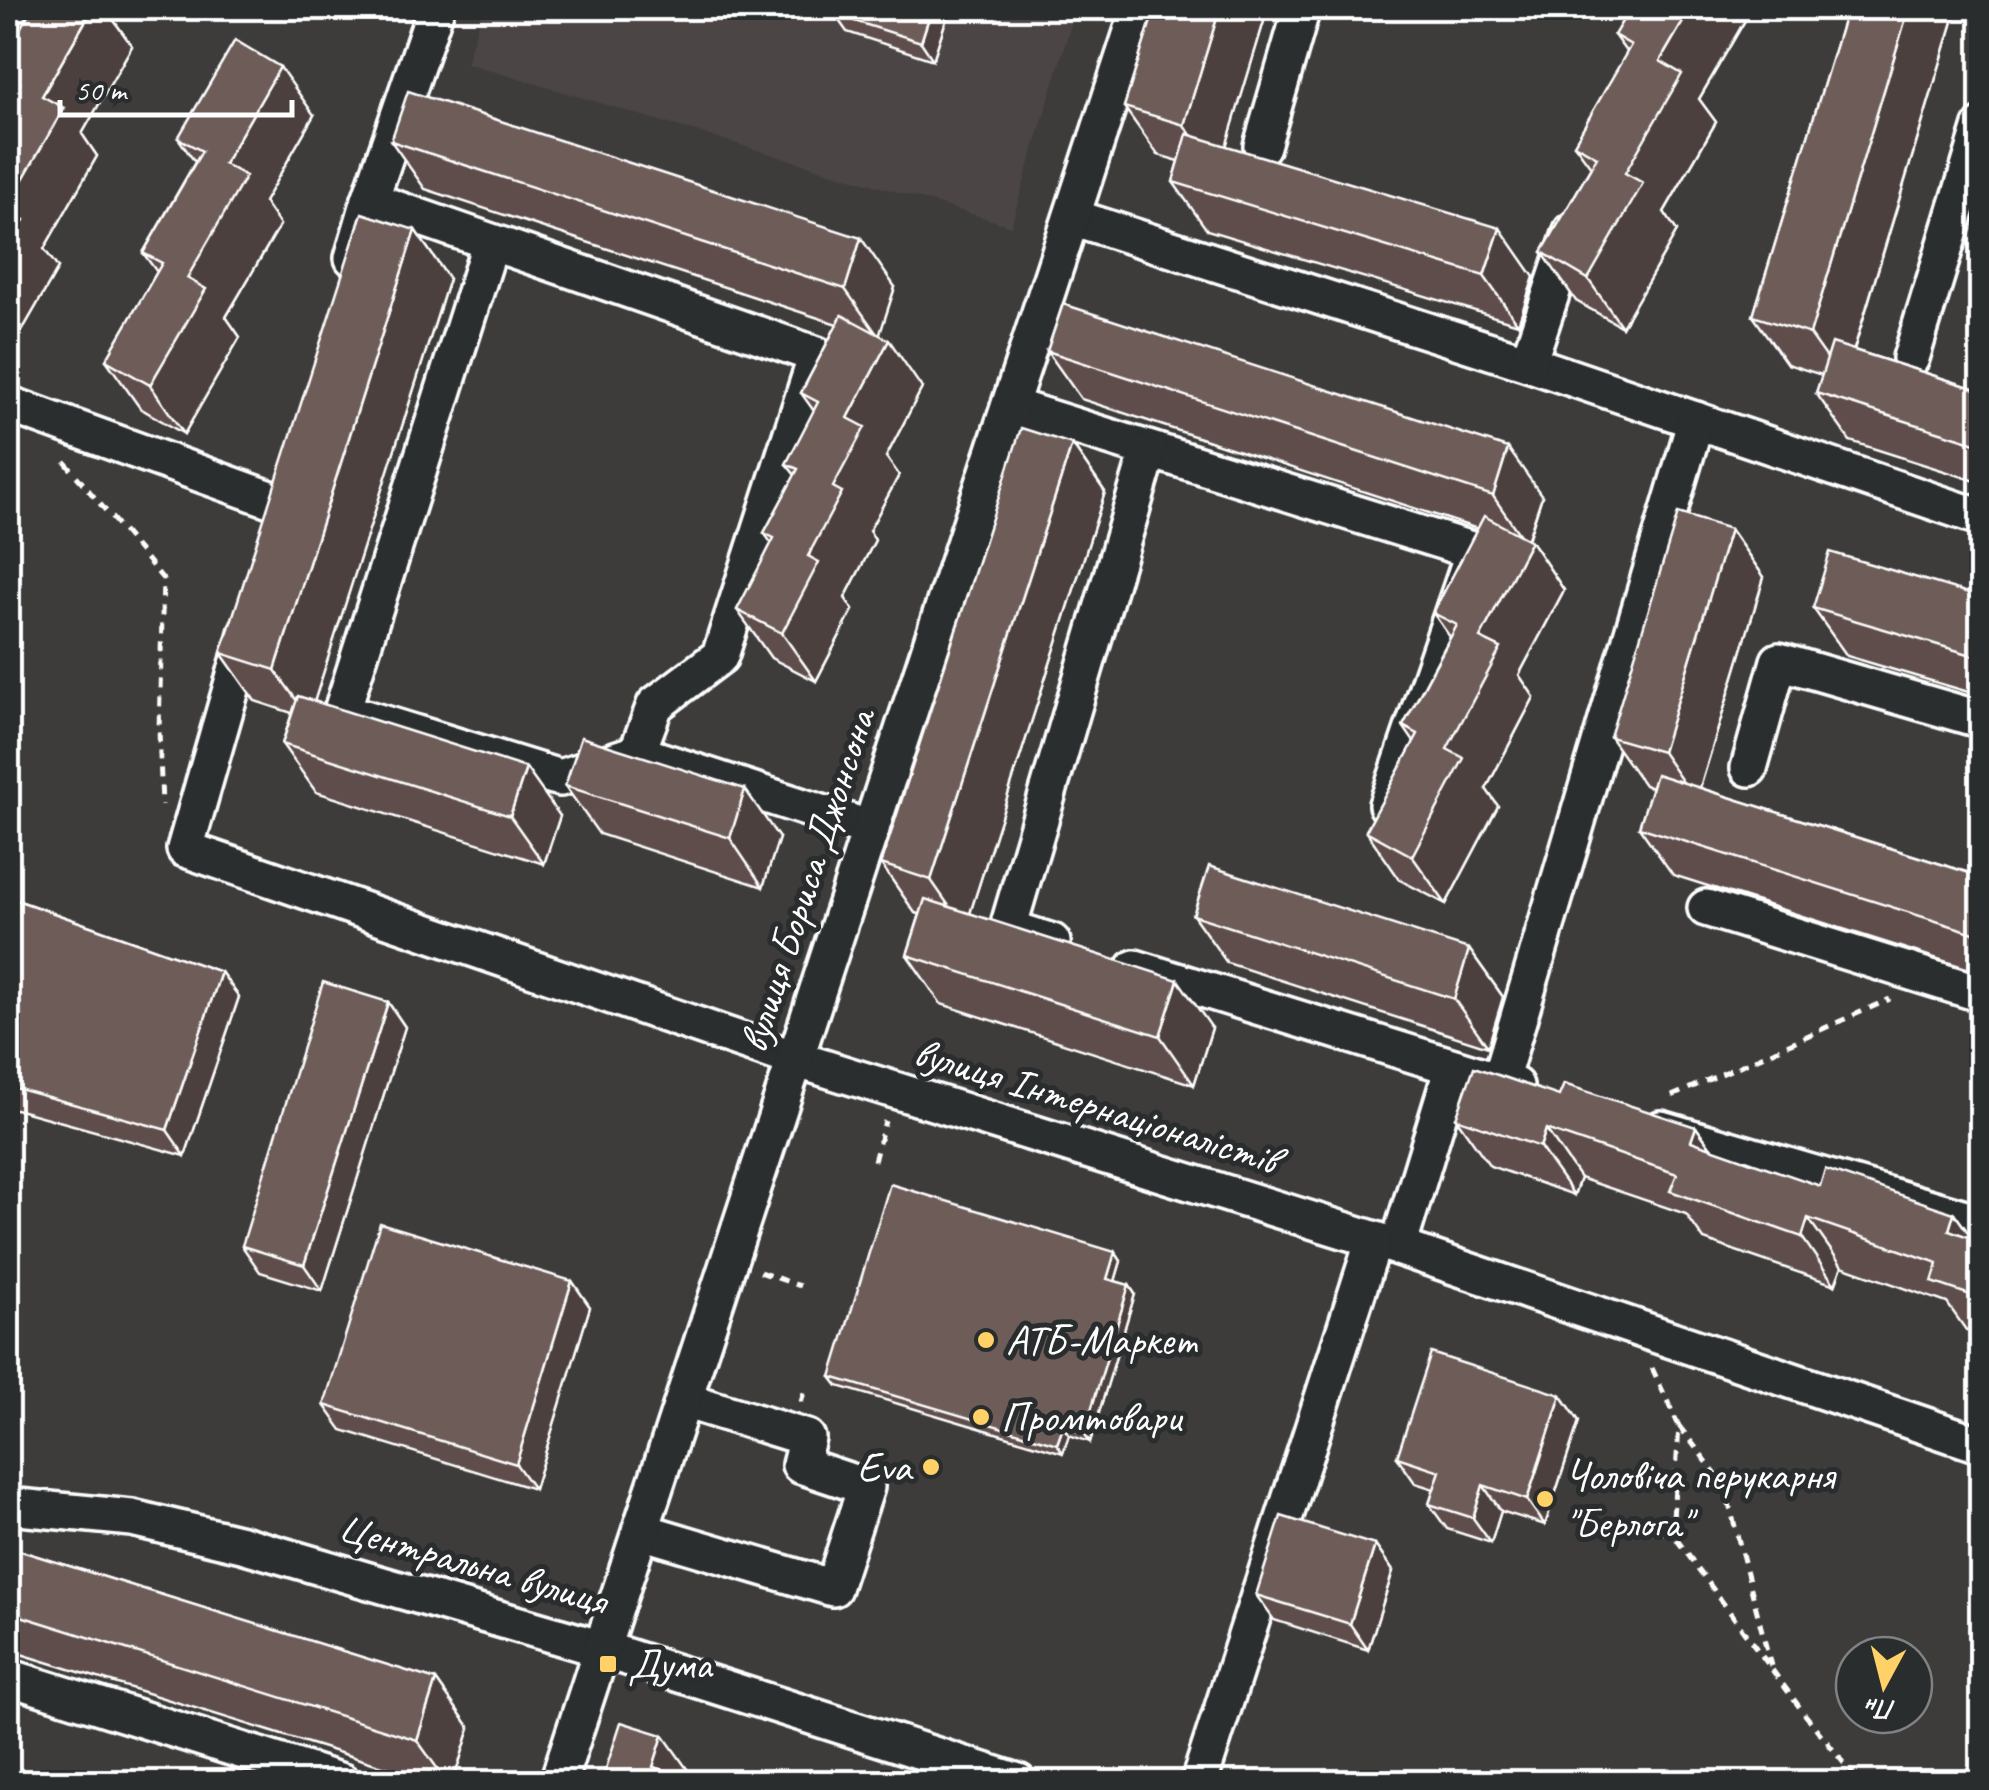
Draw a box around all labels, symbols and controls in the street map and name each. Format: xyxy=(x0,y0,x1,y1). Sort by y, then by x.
scale bar xyxy=(60,55,292,117)
text: 50 m xyxy=(75,71,128,109)
street label: вулиця Бориса Джонсона xyxy=(727,699,889,1059)
street label: вулиця Інтернаціоналістів xyxy=(908,1026,1294,1189)
place label: АТБ-Маркет xyxy=(1006,1314,1198,1367)
marker: АТБ-Маркет xyxy=(975,1329,997,1351)
place label: Промтовари xyxy=(1001,1391,1184,1444)
marker: Промтовари xyxy=(970,1406,992,1428)
place label: Eva xyxy=(857,1441,914,1494)
place label: Чоловіча перукарня "Берлога" xyxy=(1565,1449,1837,1550)
marker: Eva xyxy=(920,1456,942,1478)
marker: Чоловіча перукарня "Берлога" xyxy=(1534,1488,1556,1510)
street label: Центральна вулиця xyxy=(333,1500,616,1628)
north arrow xyxy=(1834,1635,1934,1735)
place label: Дума xyxy=(628,1638,715,1691)
marker: Дума xyxy=(597,1653,619,1675)
text: Пн xyxy=(1863,1690,1898,1728)

